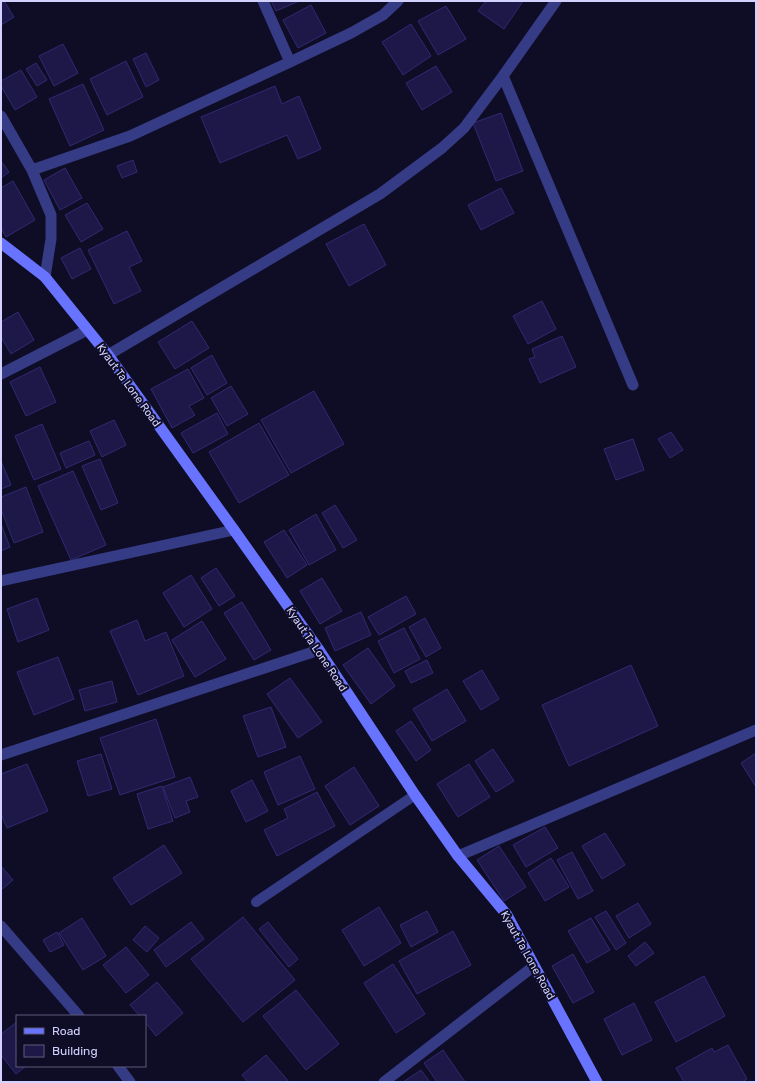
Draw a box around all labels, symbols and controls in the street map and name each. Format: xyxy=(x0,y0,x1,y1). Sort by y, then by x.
street label: Kyaut Ta Lone Road xyxy=(94,341,163,429)
street label: Kyaut Ta Lone Road xyxy=(283,604,350,694)
street label: Kyaut Ta Lone Road xyxy=(498,909,557,1002)
legend xyxy=(16,1015,146,1067)
text: Road xyxy=(52,1024,80,1038)
text: Building xyxy=(52,1044,98,1058)

